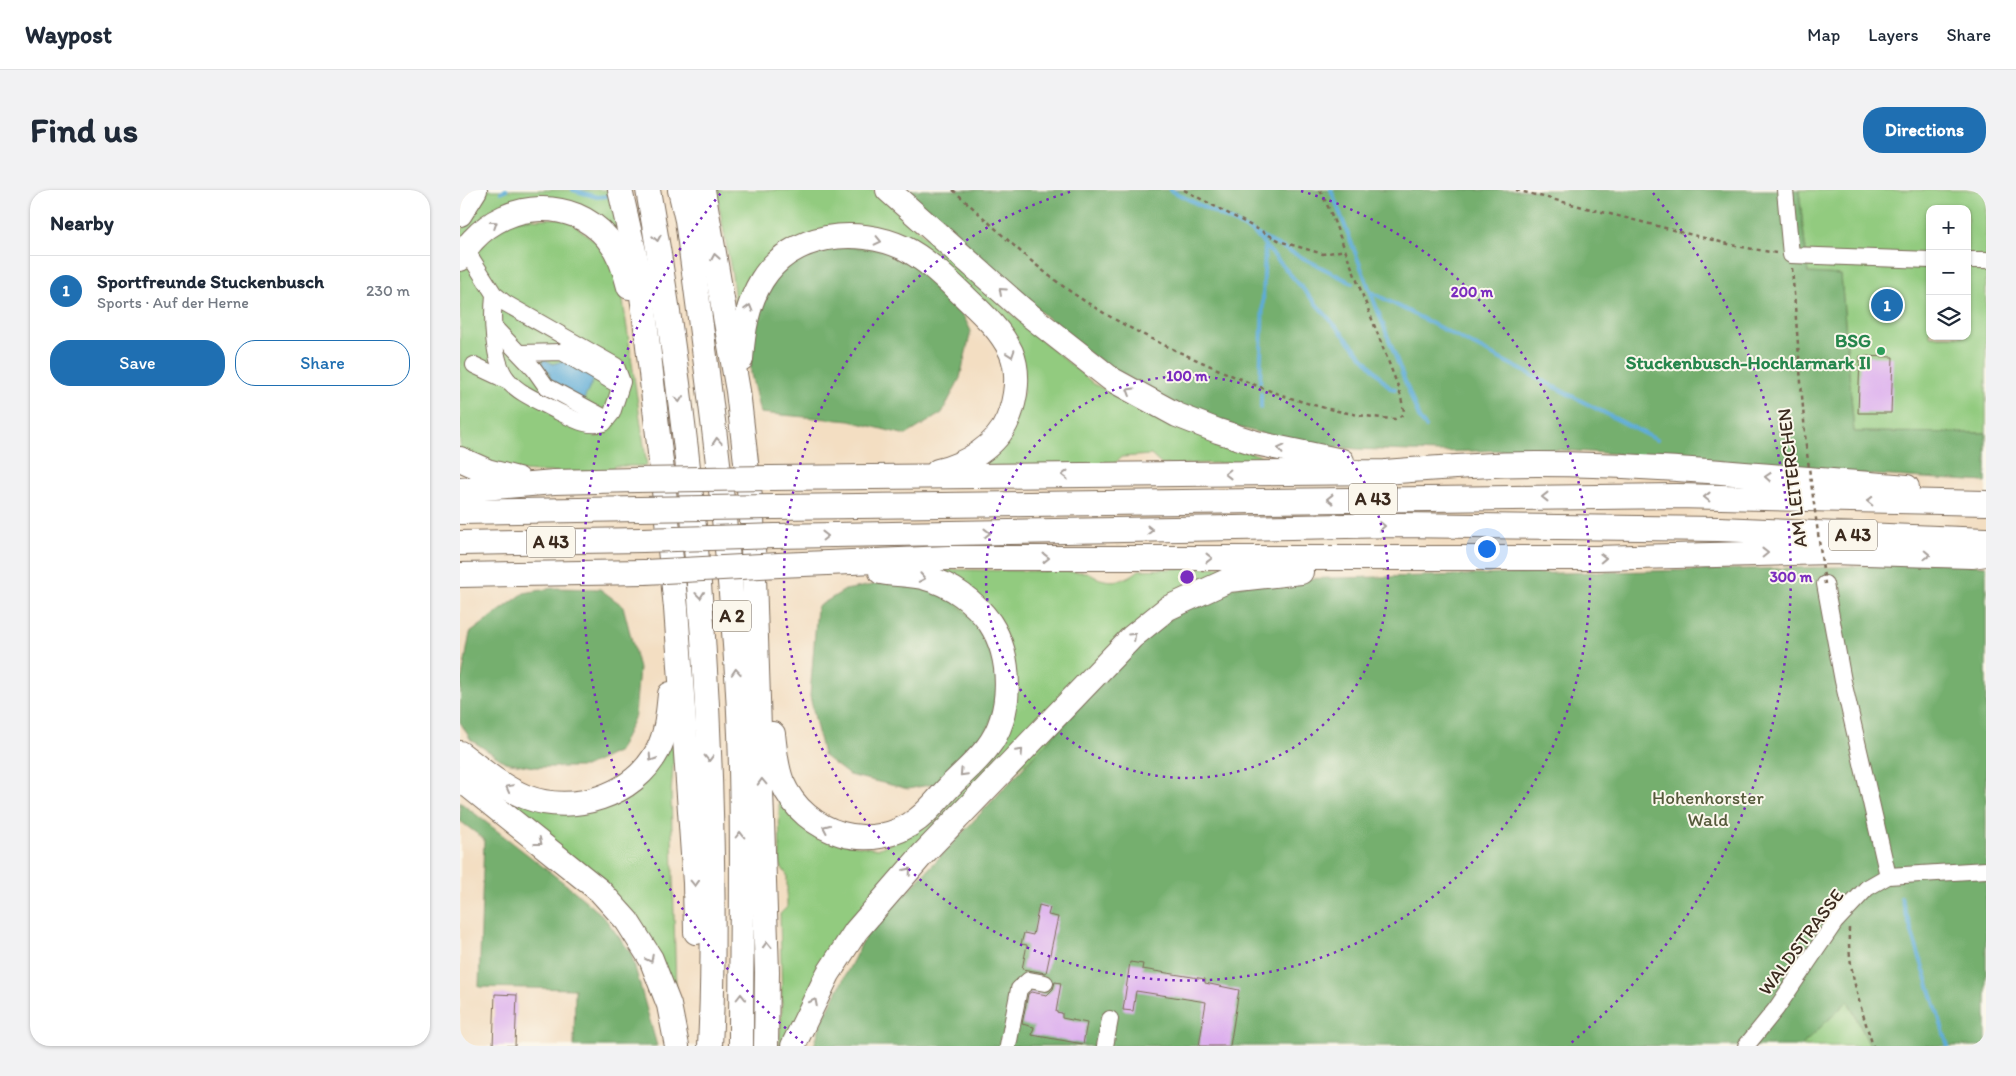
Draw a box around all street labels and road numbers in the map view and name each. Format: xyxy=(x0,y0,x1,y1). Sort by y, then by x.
street label: AM LEITERCHEN xyxy=(1772,407,1812,549)
road number: A 43 xyxy=(1349,484,1397,514)
road number: A 43 xyxy=(1829,520,1877,550)
road number: A 43 xyxy=(527,527,575,558)
road number: A 2 xyxy=(713,601,751,632)
street label: WALDSTRASSE xyxy=(1753,884,1849,1000)

